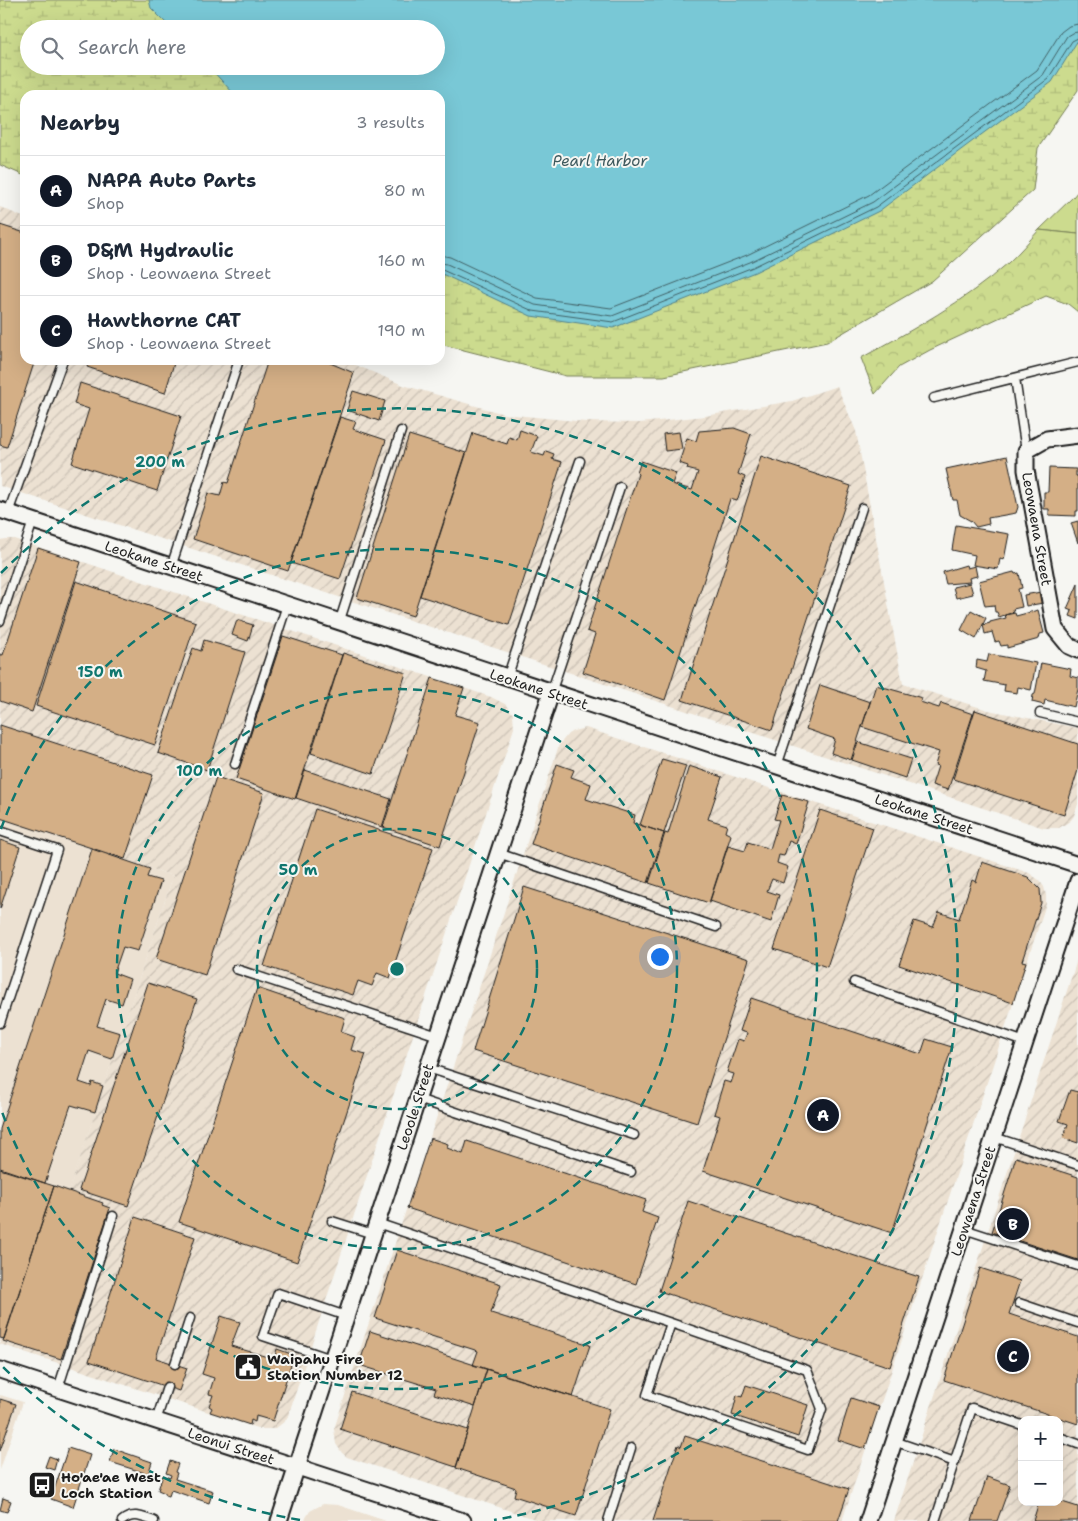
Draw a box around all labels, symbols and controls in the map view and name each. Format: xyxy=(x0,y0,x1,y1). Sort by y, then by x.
search box xyxy=(20,20,445,75)
icon: search xyxy=(38,34,66,62)
text: Search here xyxy=(78,35,187,60)
text: Nearby xyxy=(40,109,120,137)
text: 3 results xyxy=(356,112,425,133)
water label: Pearl Harbor xyxy=(553,151,648,171)
text: NAPA Auto Parts xyxy=(87,168,256,193)
text: A xyxy=(50,180,62,201)
text: 80 m xyxy=(384,180,425,201)
text: Shop xyxy=(87,193,124,214)
text: D&M Hydraulic xyxy=(87,238,234,263)
text: B xyxy=(51,250,61,271)
text: 160 m xyxy=(378,250,425,271)
text: Shop · Leowaena Street xyxy=(87,263,271,284)
text: Hawthorne CAT xyxy=(87,308,241,333)
text: C xyxy=(51,320,61,341)
text: 190 m xyxy=(378,320,425,341)
text: Shop · Leowaena Street xyxy=(87,333,271,354)
text: 200 m xyxy=(135,452,185,472)
street label: Leowaena Street xyxy=(1018,471,1056,587)
street label: Leokane Street xyxy=(103,537,205,585)
text: 150 m xyxy=(77,662,123,682)
street label: Leokane Street xyxy=(488,665,590,713)
text: 100 m xyxy=(176,761,222,781)
street label: Leokane Street xyxy=(873,790,975,838)
text: 50 m xyxy=(279,860,318,880)
your location xyxy=(647,944,673,970)
centre of rings xyxy=(388,960,406,978)
street label: Leoole Street xyxy=(393,1061,437,1153)
pin: A xyxy=(807,1096,839,1134)
street label: Leowaena Street xyxy=(947,1144,999,1258)
pin: B xyxy=(997,1205,1029,1243)
pin: C xyxy=(997,1337,1029,1375)
place label: Waipahu Fire Station Number 12 xyxy=(267,1350,403,1384)
public building icon: Waipahu Fire Station Number 12 xyxy=(233,1352,263,1382)
map controls xyxy=(1018,1416,1063,1506)
button: + xyxy=(1018,1416,1063,1461)
street label: Leonui Street xyxy=(185,1424,277,1468)
button: − xyxy=(1018,1461,1063,1506)
place label: Ho'ae'ae West Loch Station xyxy=(61,1468,161,1502)
bus stop icon: Ho'ae'ae West Loch Station xyxy=(27,1470,57,1500)

